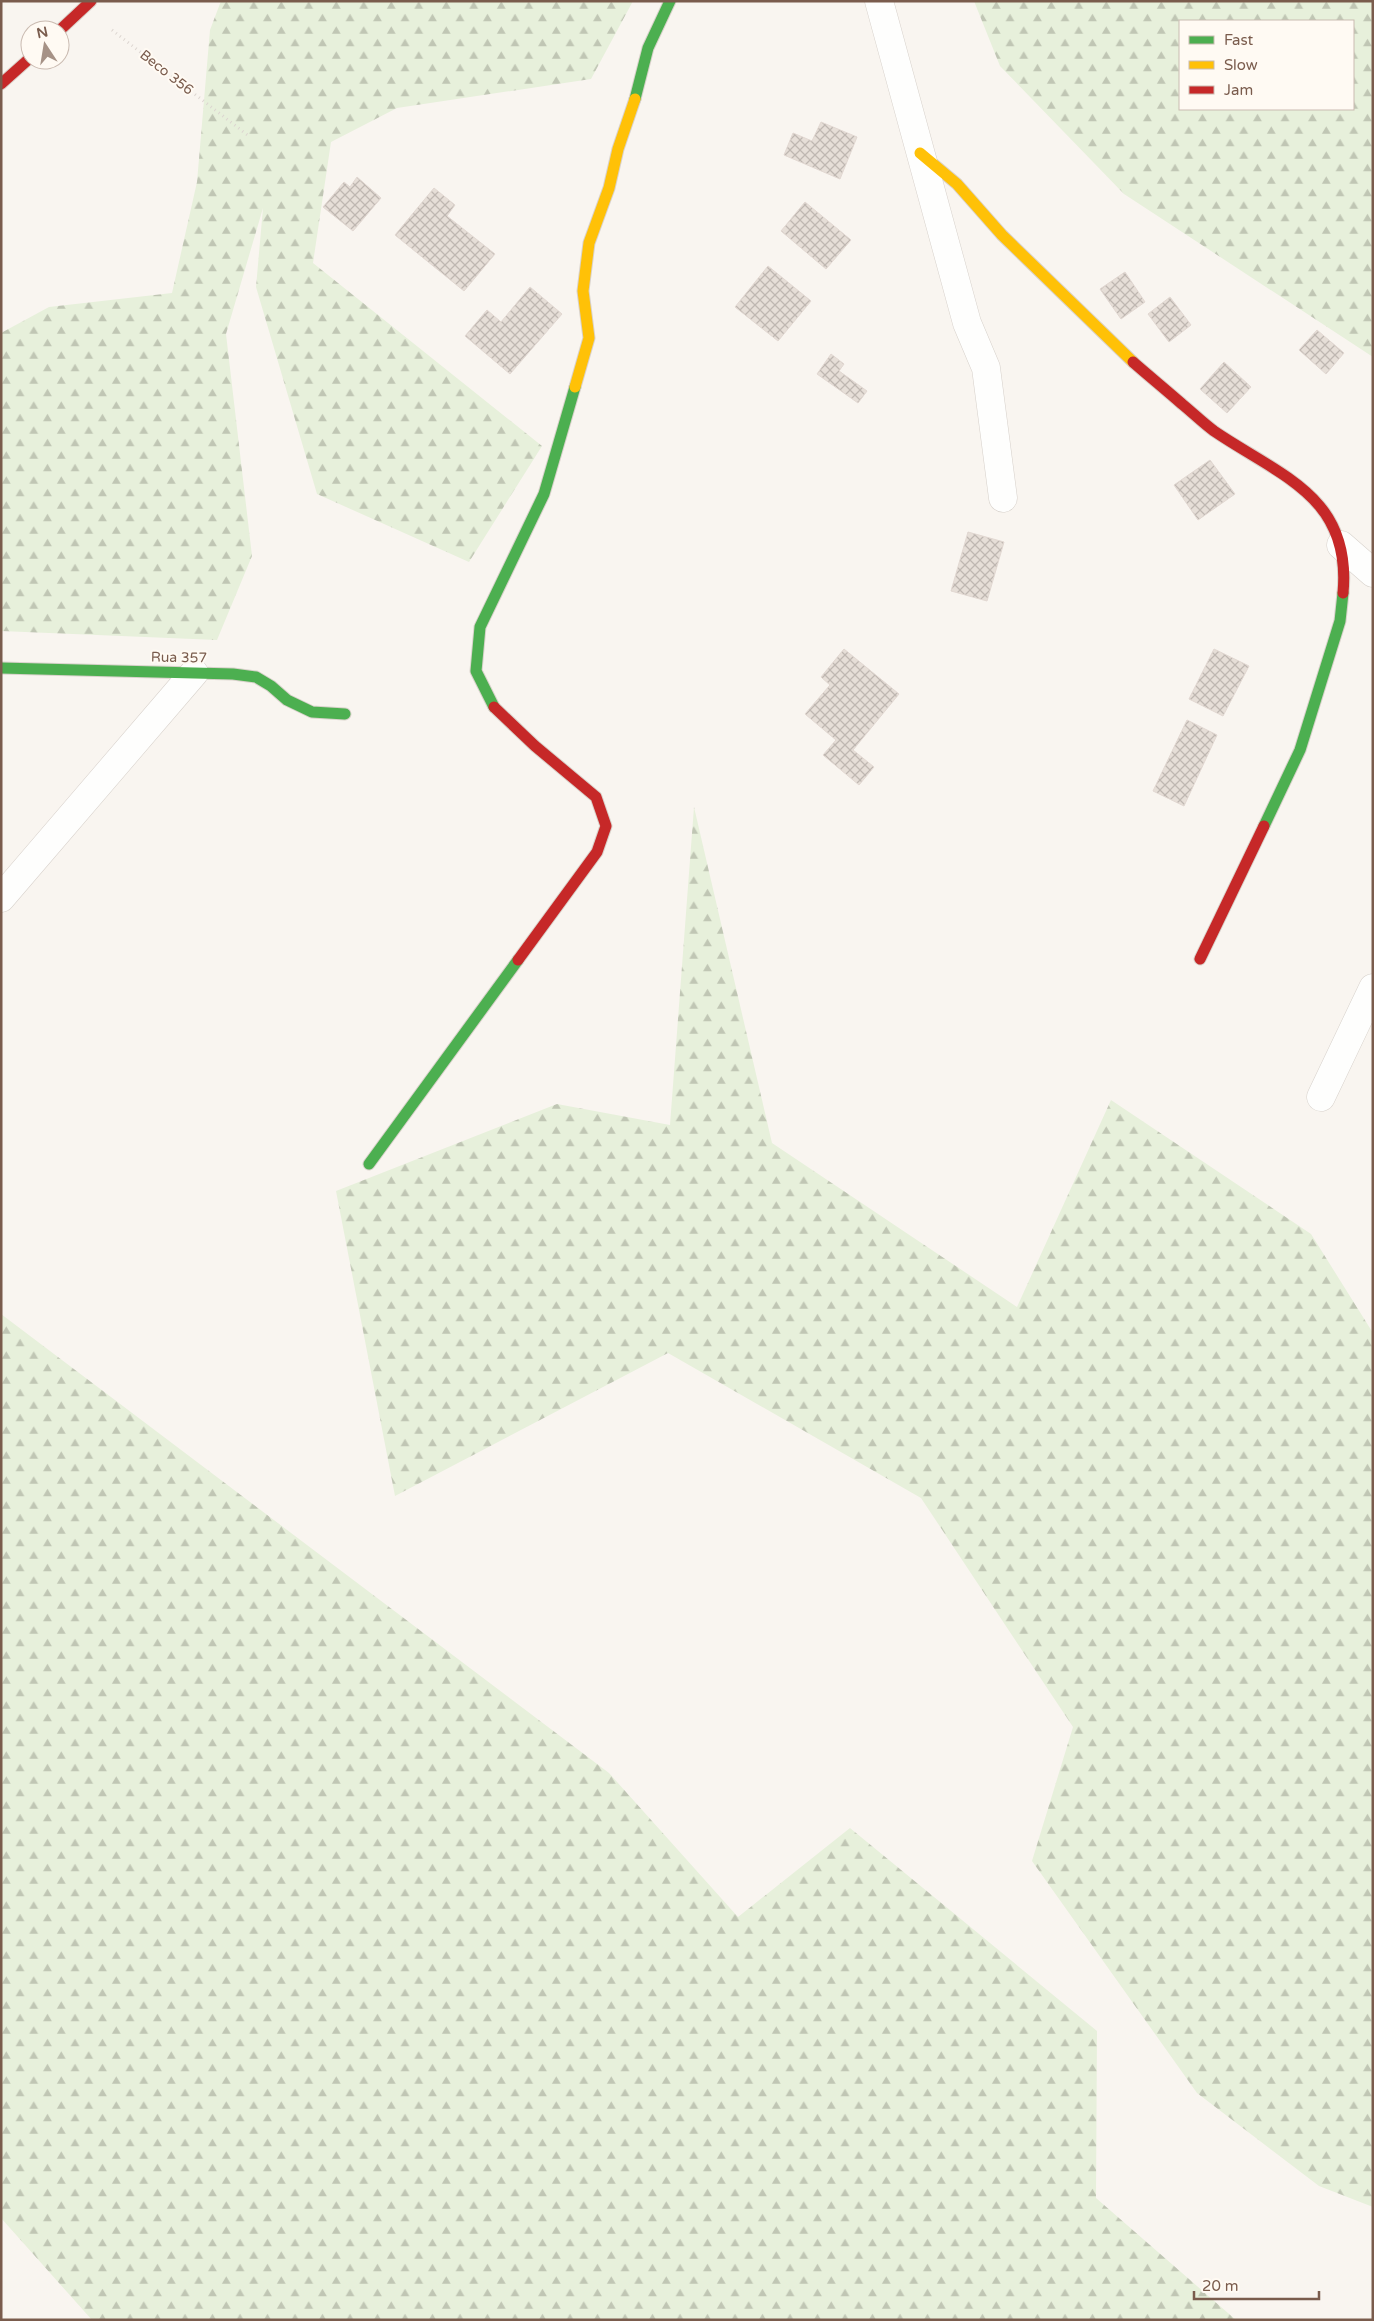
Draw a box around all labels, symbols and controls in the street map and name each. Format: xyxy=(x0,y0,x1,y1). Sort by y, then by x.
north arrow xyxy=(20,20,70,70)
legend xyxy=(1179,20,1354,110)
text: N xyxy=(35,23,50,42)
text: Fast xyxy=(1224,31,1254,49)
street label: Beco 356 xyxy=(136,46,197,99)
text: Slow xyxy=(1224,56,1258,74)
text: Jam xyxy=(1224,81,1253,99)
street label: Rua 357 xyxy=(151,649,207,666)
scale bar xyxy=(1194,2268,1319,2300)
text: 20 m xyxy=(1202,2277,1239,2295)

